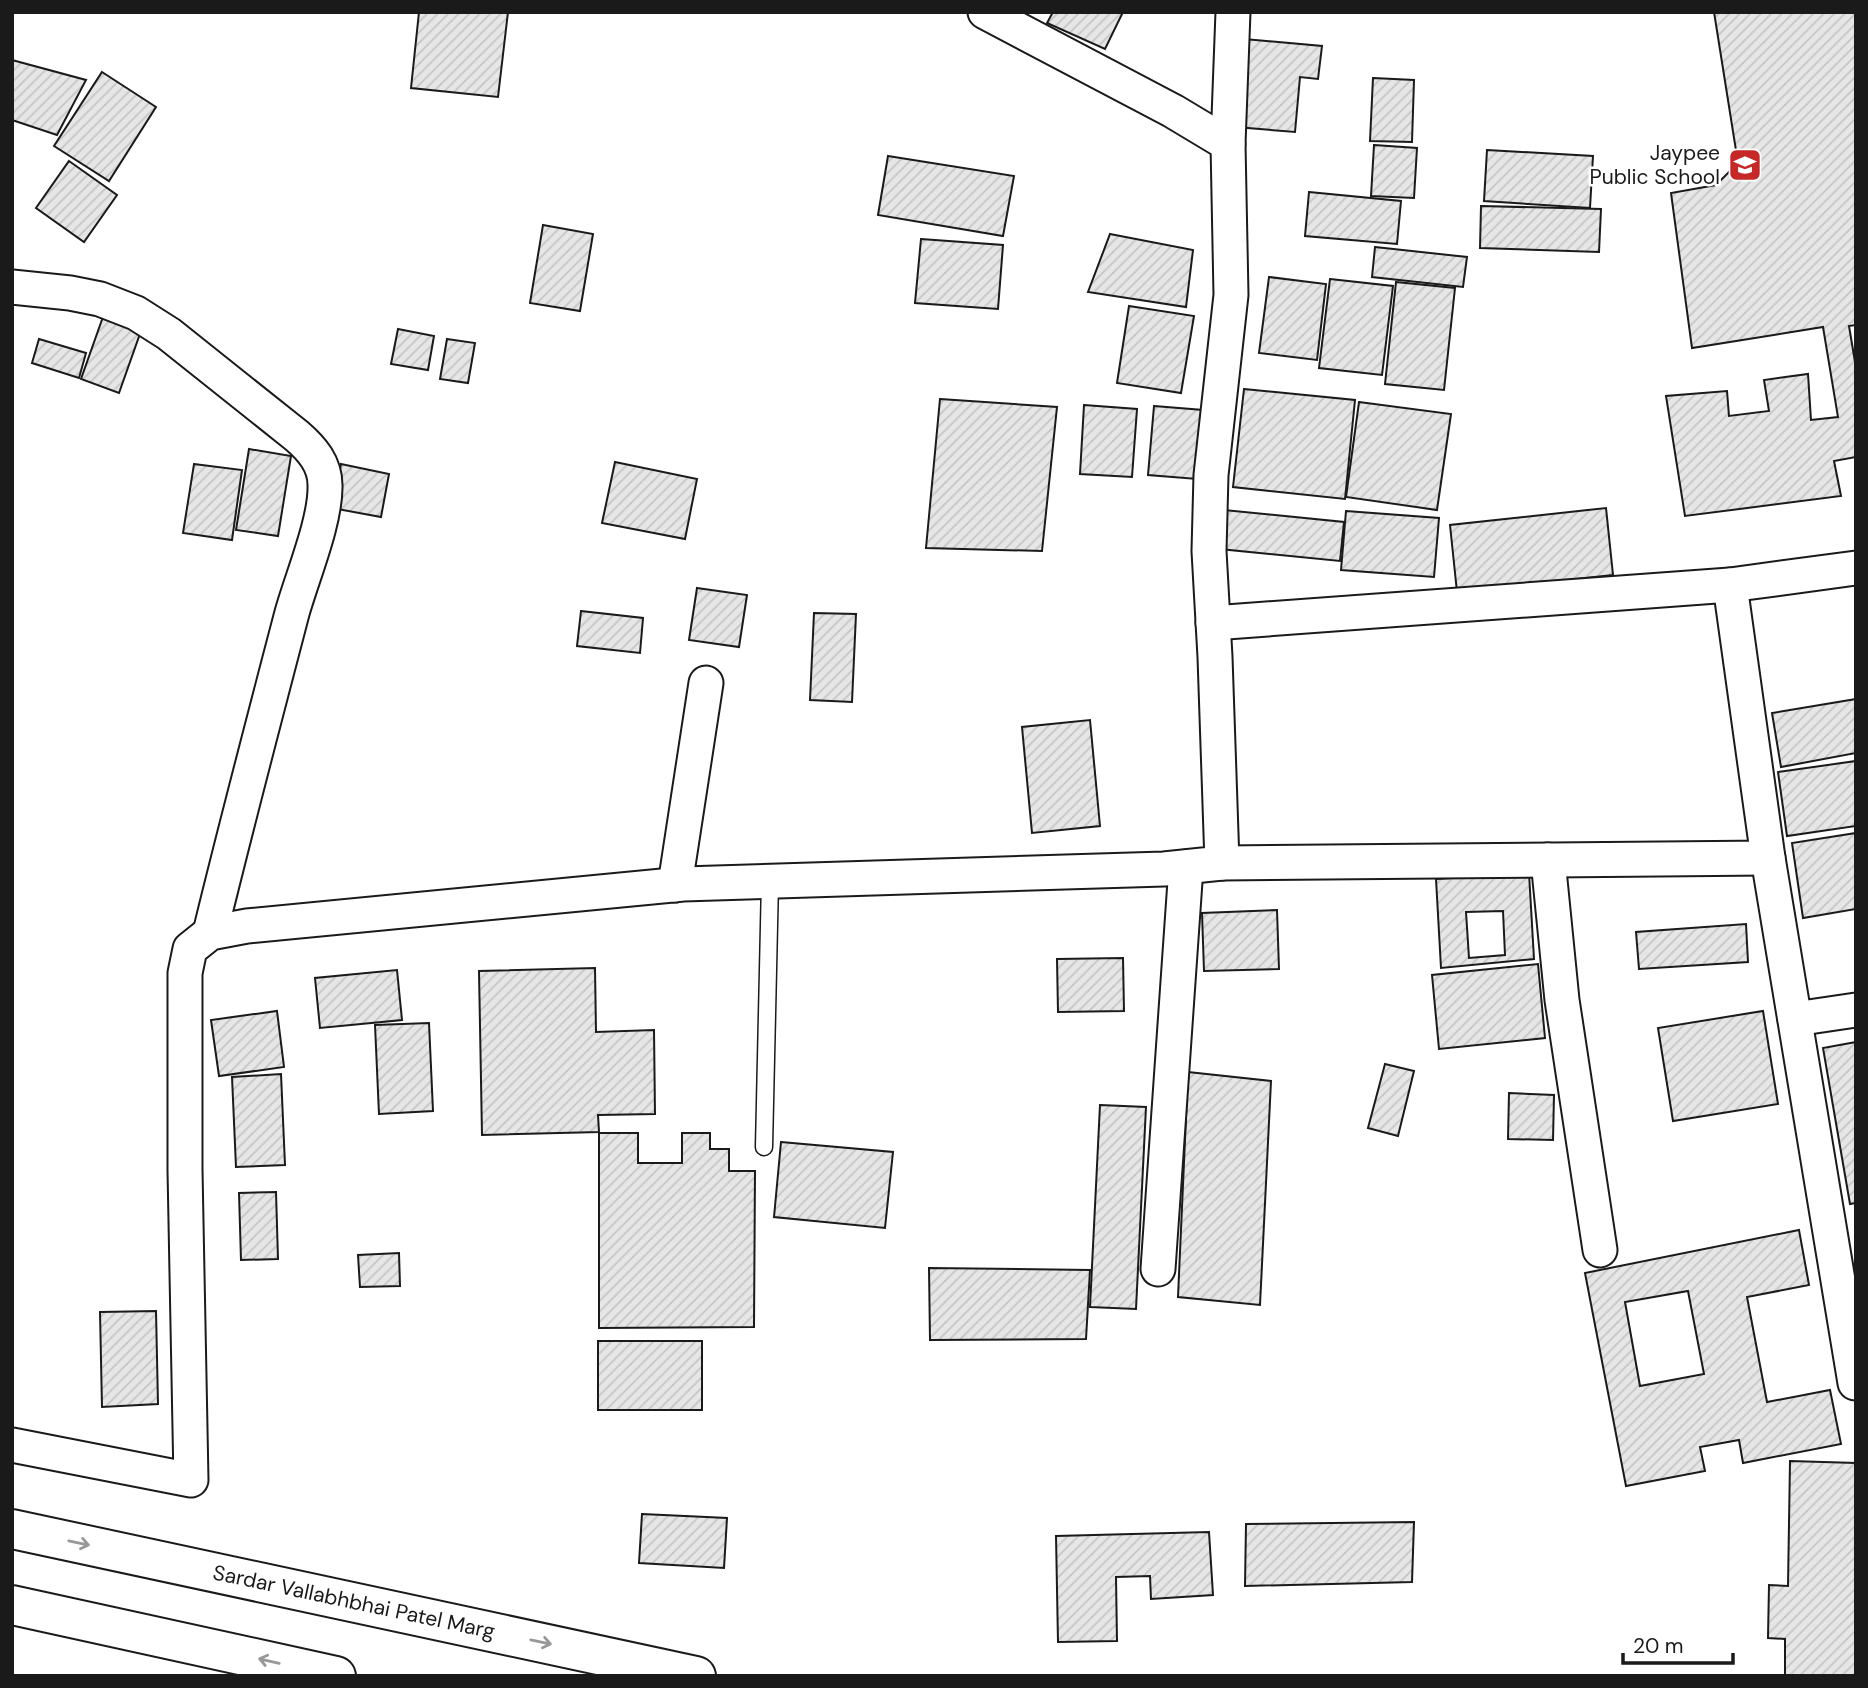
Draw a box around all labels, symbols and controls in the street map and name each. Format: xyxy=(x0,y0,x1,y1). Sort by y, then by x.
place label: Jaypee Public School xyxy=(1589,139,1720,191)
school or university icon: Jaypee Public School xyxy=(1726,146,1764,184)
one-way arrow xyxy=(67,1537,90,1550)
street label: Sardar Vallabhbhai Patel Marg xyxy=(210,1558,498,1646)
scale bar xyxy=(1623,1622,1733,1666)
text: 20 m xyxy=(1633,1632,1684,1660)
one-way arrow xyxy=(529,1636,552,1650)
one-way arrow xyxy=(258,1654,281,1667)

